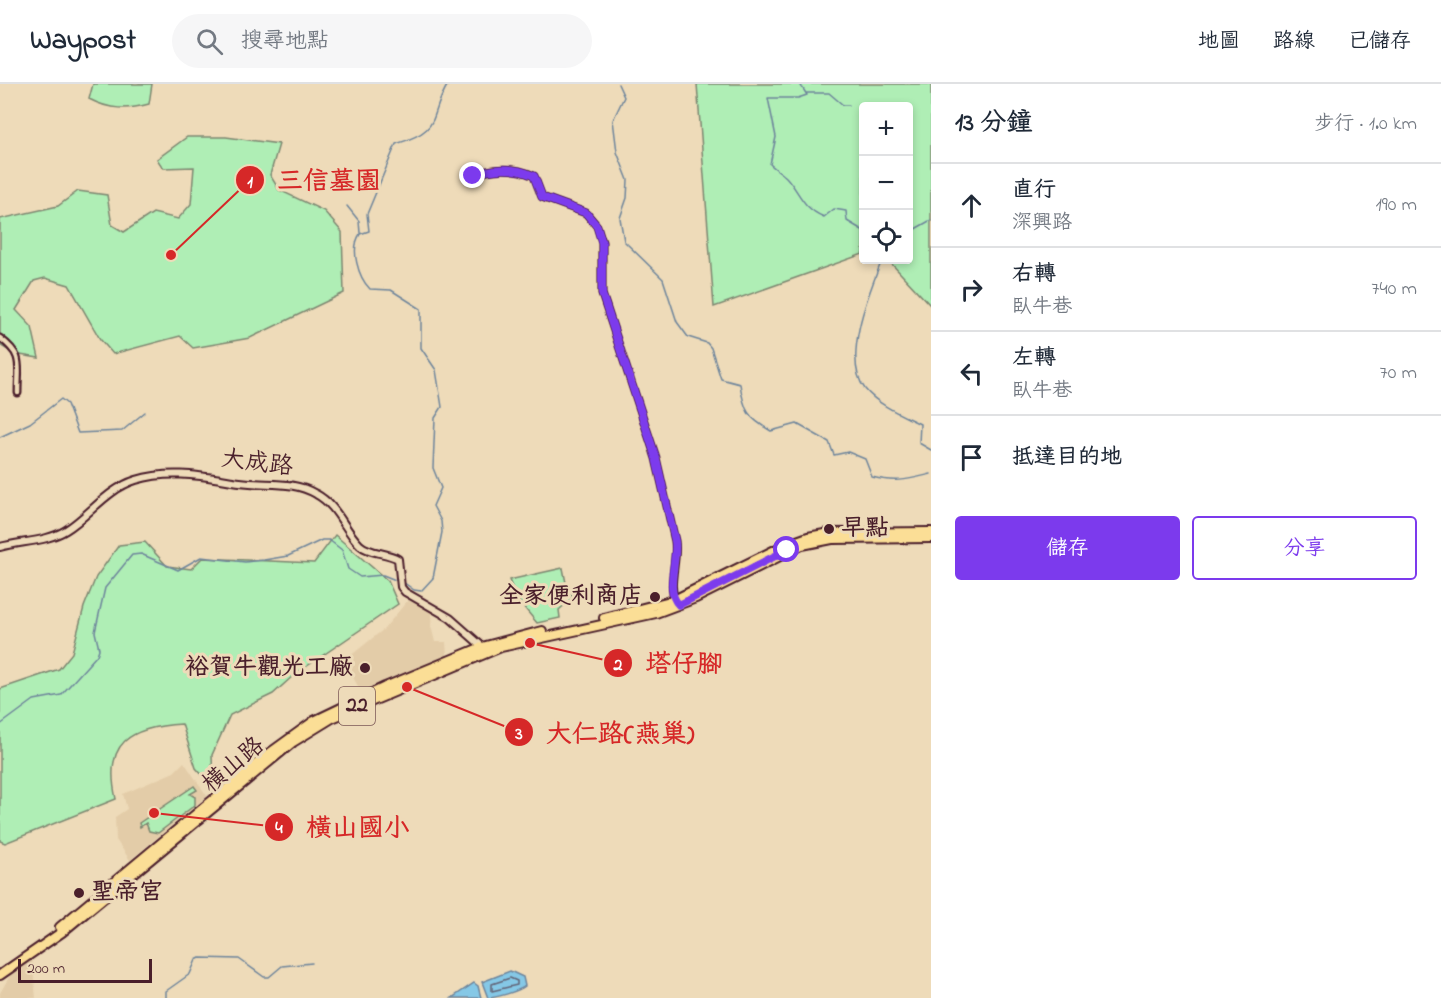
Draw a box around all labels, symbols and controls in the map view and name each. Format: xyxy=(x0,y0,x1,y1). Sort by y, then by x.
search box xyxy=(172,14,592,68)
text: Waypost xyxy=(30,21,136,62)
icon: search xyxy=(193,25,226,58)
text: 搜尋地點 xyxy=(241,26,329,58)
text: 地圖 xyxy=(1198,27,1240,57)
text: 路線 xyxy=(1273,27,1315,57)
text: 已儲存 xyxy=(1348,27,1411,57)
map controls xyxy=(859,102,913,264)
button: + xyxy=(859,102,913,156)
text: 13 分鐘 xyxy=(955,105,1033,143)
text: 步行 · 1.0 km xyxy=(1314,110,1417,139)
button: − xyxy=(859,156,913,210)
callout: 三信墓園 xyxy=(235,158,393,202)
route end xyxy=(459,162,485,188)
text: 三信墓園 xyxy=(277,164,381,202)
text: 1 xyxy=(247,170,253,196)
text: 直行 xyxy=(1012,175,1056,207)
icon: ahead xyxy=(955,189,988,222)
text: 190 m xyxy=(1375,191,1417,220)
text: 深興路 xyxy=(1012,209,1072,238)
button: locate xyxy=(859,210,913,264)
text: 右轉 xyxy=(1012,259,1056,291)
icon: right xyxy=(955,273,988,306)
text: 740 m xyxy=(1371,275,1417,304)
text: 臥牛巷 xyxy=(1012,293,1072,322)
text: 左轉 xyxy=(1012,343,1056,375)
icon: left xyxy=(955,357,988,390)
text: 70 m xyxy=(1380,359,1417,388)
text: 臥牛巷 xyxy=(1012,377,1072,406)
icon: arrive xyxy=(955,441,988,474)
street label: 大成路 xyxy=(219,442,295,486)
text: 抵達目的地 xyxy=(1012,442,1122,474)
place label: 早點 xyxy=(841,512,889,547)
button: 儲存 xyxy=(955,516,1180,580)
button: 分享 xyxy=(1192,516,1417,580)
marker: 早點 xyxy=(822,522,836,536)
route start xyxy=(773,536,799,562)
place label: 全家便利商店 xyxy=(499,580,643,615)
marker: 全家便利商店 xyxy=(648,590,662,604)
callout: 塔仔腳 xyxy=(603,641,735,685)
text: 塔仔腳 xyxy=(645,647,723,685)
place label: 裕賀牛觀光工廠 xyxy=(185,651,353,686)
text: 2 xyxy=(613,653,623,679)
marker: 裕賀牛觀光工廠 xyxy=(358,661,372,675)
road number: 22 xyxy=(339,687,375,725)
callout: 大仁路(燕巢) xyxy=(504,710,707,754)
text: 大仁路(燕巢) xyxy=(546,717,695,755)
text: 3 xyxy=(514,722,523,748)
street label: 橫山路 xyxy=(195,729,273,803)
callout: 橫山國小 xyxy=(264,805,422,849)
text: 橫山國小 xyxy=(306,811,410,849)
text: 4 xyxy=(275,816,283,842)
place label: 聖帝宮 xyxy=(91,876,163,911)
marker: 聖帝宮 xyxy=(72,886,86,900)
scale bar xyxy=(18,956,152,984)
text: 200 m xyxy=(27,957,65,981)

